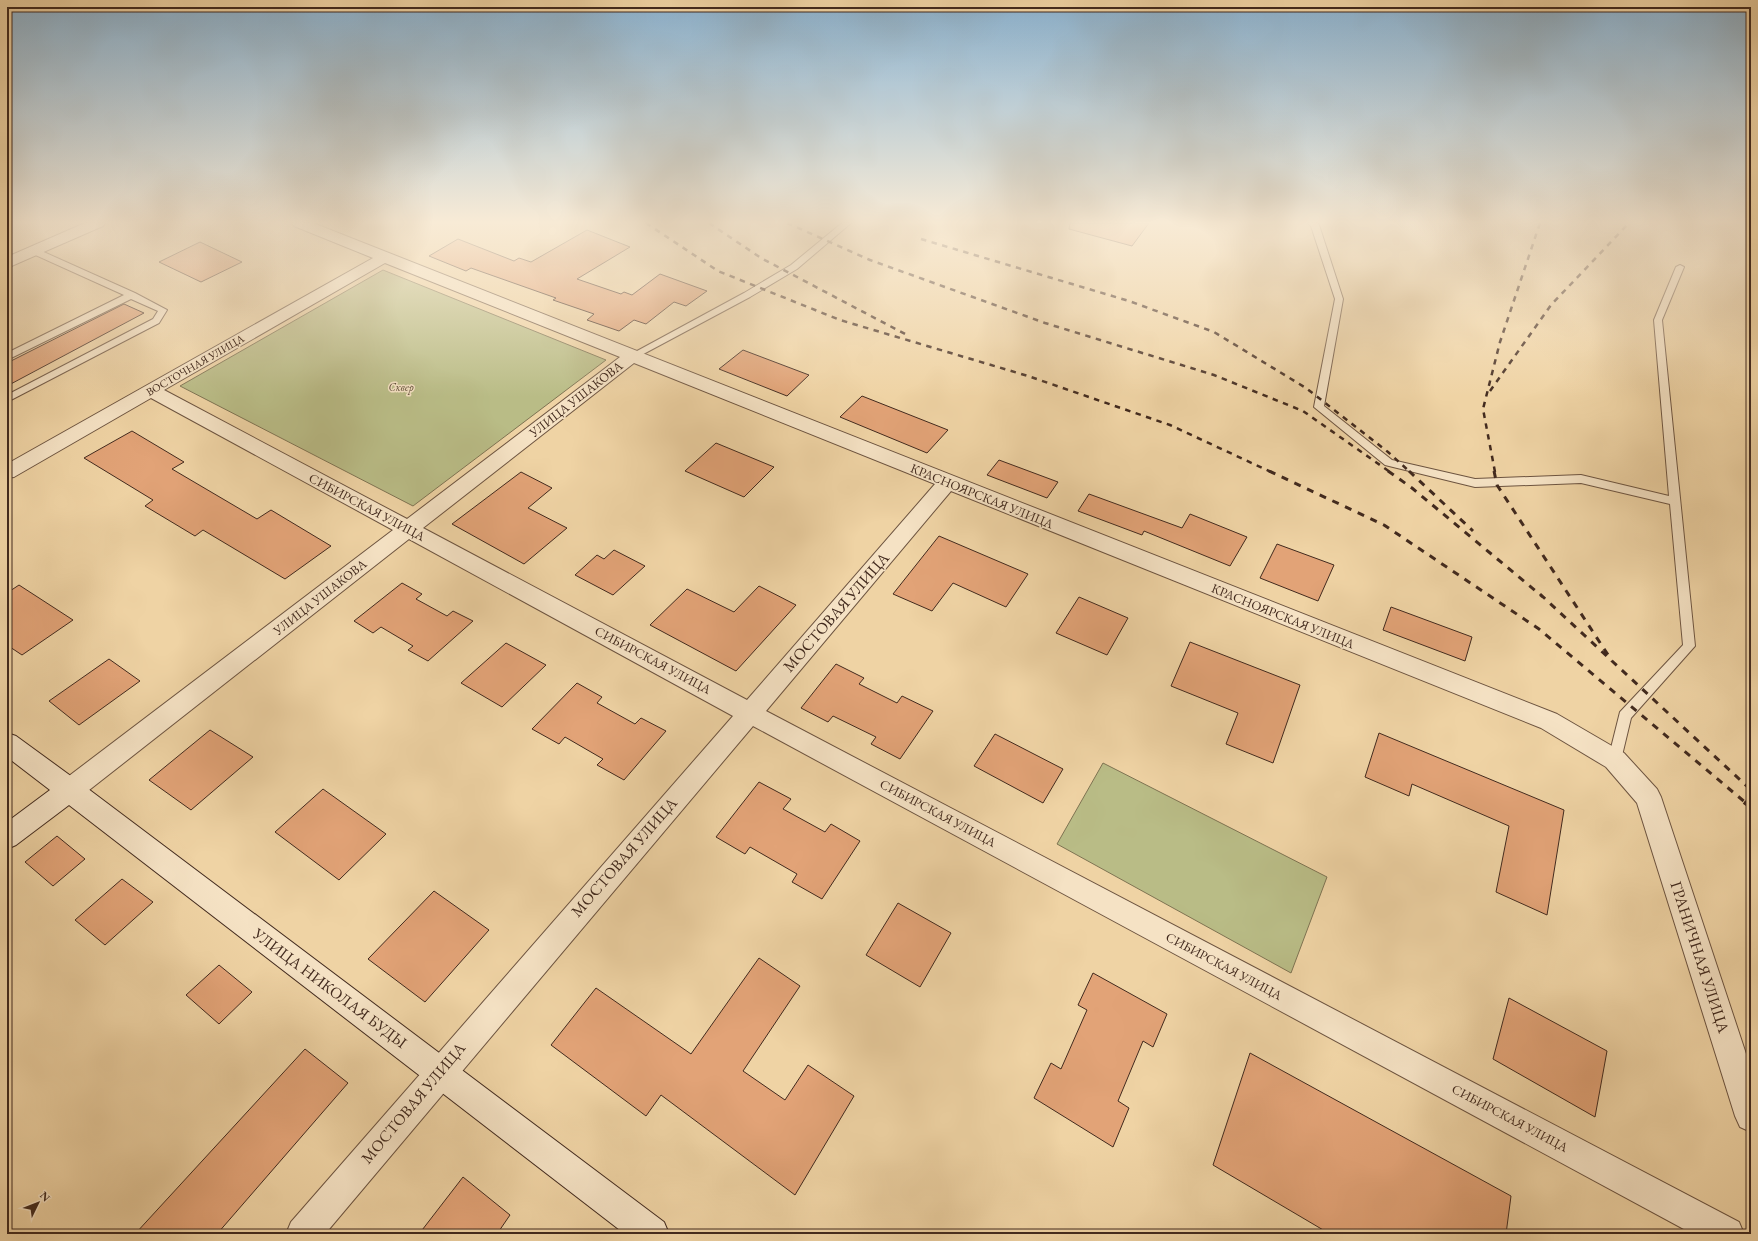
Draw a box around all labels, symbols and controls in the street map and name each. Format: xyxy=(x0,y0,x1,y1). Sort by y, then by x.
street label: ВОСТОЧНАЯ УЛИЦА xyxy=(144,331,247,399)
street label: УЛИЦА УШАКОВА xyxy=(525,357,627,441)
park label: Сквер xyxy=(389,380,414,395)
street label: КРАСНОЯРСКАЯ УЛИЦА xyxy=(908,460,1057,533)
street label: СИБИРСКАЯ УЛИЦА xyxy=(306,469,429,545)
street label: МОСТОВАЯ УЛИЦА xyxy=(778,547,894,676)
street label: УЛИЦА УШАКОВА xyxy=(269,555,371,639)
street label: КРАСНОЯРСКАЯ УЛИЦА xyxy=(1209,580,1358,653)
street label: СИБИРСКАЯ УЛИЦА xyxy=(592,622,715,698)
street label: СИБИРСКАЯ УЛИЦА xyxy=(877,775,1000,851)
street label: МОСТОВАЯ УЛИЦА xyxy=(566,792,682,921)
street label: ГРАНИЧНАЯ УЛИЦА xyxy=(1666,879,1735,1036)
street label: УЛИЦА НИКОЛАЯ БУДЫ xyxy=(248,923,411,1053)
street label: СИБИРСКАЯ УЛИЦА xyxy=(1163,928,1286,1004)
street label: МОСТОВАЯ УЛИЦА xyxy=(356,1037,470,1168)
street label: СИБИРСКАЯ УЛИЦА xyxy=(1449,1080,1572,1156)
north arrow xyxy=(18,1183,58,1223)
text: N xyxy=(37,1188,54,1204)

